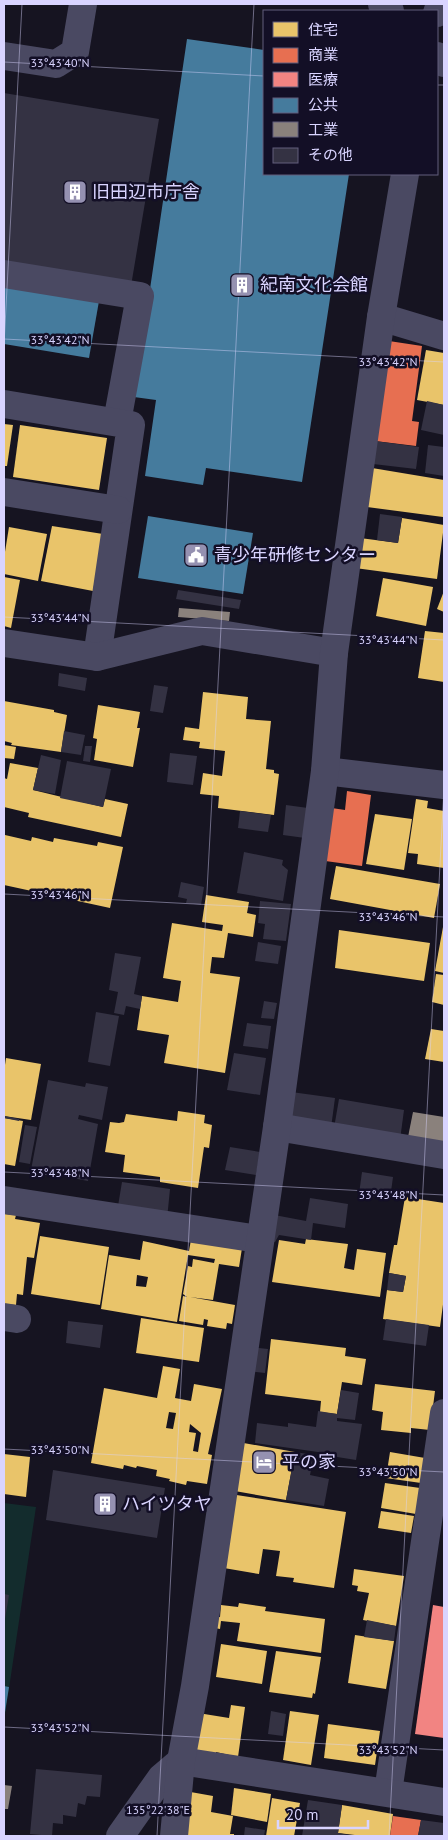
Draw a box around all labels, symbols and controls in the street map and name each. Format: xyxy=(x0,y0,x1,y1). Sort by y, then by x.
legend xyxy=(263,10,438,175)
text: 住宅 xyxy=(308,20,338,39)
text: 商業 xyxy=(308,45,338,64)
text: 33°43'40"N xyxy=(30,55,90,70)
text: 医療 xyxy=(308,70,338,89)
text: 公共 xyxy=(308,95,338,114)
text: 工業 xyxy=(308,120,338,139)
text: その他 xyxy=(308,145,353,164)
building icon: 旧田辺市庁舎 xyxy=(62,179,88,205)
place label: 旧田辺市庁舎 xyxy=(92,180,200,203)
building icon: 紀南文化会館 xyxy=(229,272,255,298)
place label: 紀南文化会館 xyxy=(260,273,368,296)
text: 33°43'42"N xyxy=(30,332,90,347)
text: 33°43'42"N xyxy=(358,354,418,369)
public building icon: 青少年研修センター xyxy=(183,542,209,568)
place label: 青少年研修センター xyxy=(214,543,376,566)
text: 33°43'44"N xyxy=(30,610,90,625)
text: 33°43'44"N xyxy=(358,632,418,647)
text: 33°43'46"N xyxy=(30,887,90,902)
text: 33°43'46"N xyxy=(358,909,418,924)
text: 33°43'48"N xyxy=(30,1165,90,1180)
text: 33°43'48"N xyxy=(358,1187,418,1202)
text: 33°43'50"N xyxy=(30,1442,90,1457)
hotel icon: 平の家 xyxy=(251,1449,277,1475)
place label: 平の家 xyxy=(282,1450,336,1473)
text: 33°43'50"N xyxy=(358,1464,418,1479)
building icon: ハイツタヤ xyxy=(92,1491,118,1517)
place label: ハイツタヤ xyxy=(122,1492,212,1515)
text: 33°43'52"N xyxy=(30,1720,90,1735)
text: 33°43'52"N xyxy=(358,1742,418,1757)
scale bar xyxy=(278,1798,368,1830)
text: 135°22'38"E xyxy=(126,1802,190,1817)
text: 20 m xyxy=(286,1805,319,1824)

